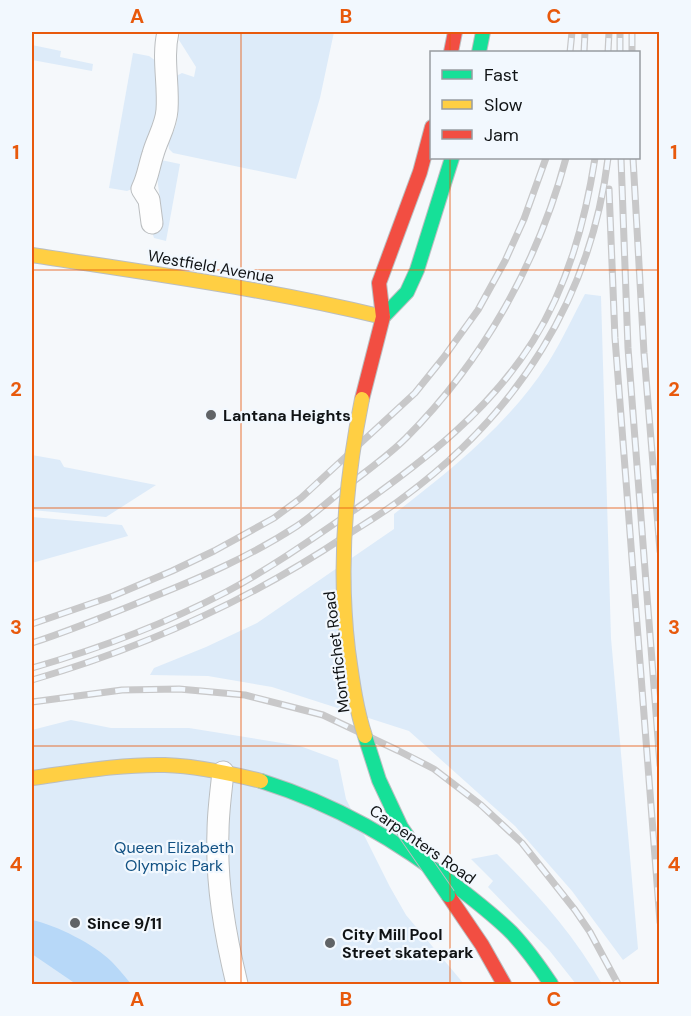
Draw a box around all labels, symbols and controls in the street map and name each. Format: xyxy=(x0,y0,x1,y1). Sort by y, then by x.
text: A xyxy=(130,3,144,29)
text: B xyxy=(340,3,352,29)
text: C xyxy=(547,3,561,29)
legend xyxy=(430,51,640,159)
text: Fast xyxy=(484,63,519,87)
text: Slow xyxy=(484,93,523,117)
text: Jam xyxy=(484,123,519,147)
text: 1 xyxy=(12,139,20,165)
text: 1 xyxy=(670,139,678,165)
street label: Westfield Avenue xyxy=(146,245,276,288)
text: 2 xyxy=(10,376,22,402)
text: 2 xyxy=(668,376,680,402)
place label: Lantana Heights xyxy=(223,405,351,426)
marker: Lantana Heights xyxy=(204,408,218,422)
street label: Montfichet Road xyxy=(319,590,354,714)
text: 3 xyxy=(10,614,22,640)
text: 3 xyxy=(668,614,680,640)
street label: Carpenters Road xyxy=(366,800,480,889)
park label: Queen Elizabeth Olympic Park xyxy=(114,837,234,876)
text: 4 xyxy=(10,851,23,877)
text: 4 xyxy=(668,851,681,877)
place label: Since 9/11 xyxy=(87,913,162,934)
marker: Since 9/11 xyxy=(68,916,82,930)
place label: City Mill Pool Street skatepark xyxy=(342,924,474,963)
marker: City Mill Pool Street skatepark xyxy=(323,936,337,950)
text: A xyxy=(130,986,144,1012)
text: B xyxy=(340,986,352,1012)
text: C xyxy=(547,986,561,1012)

